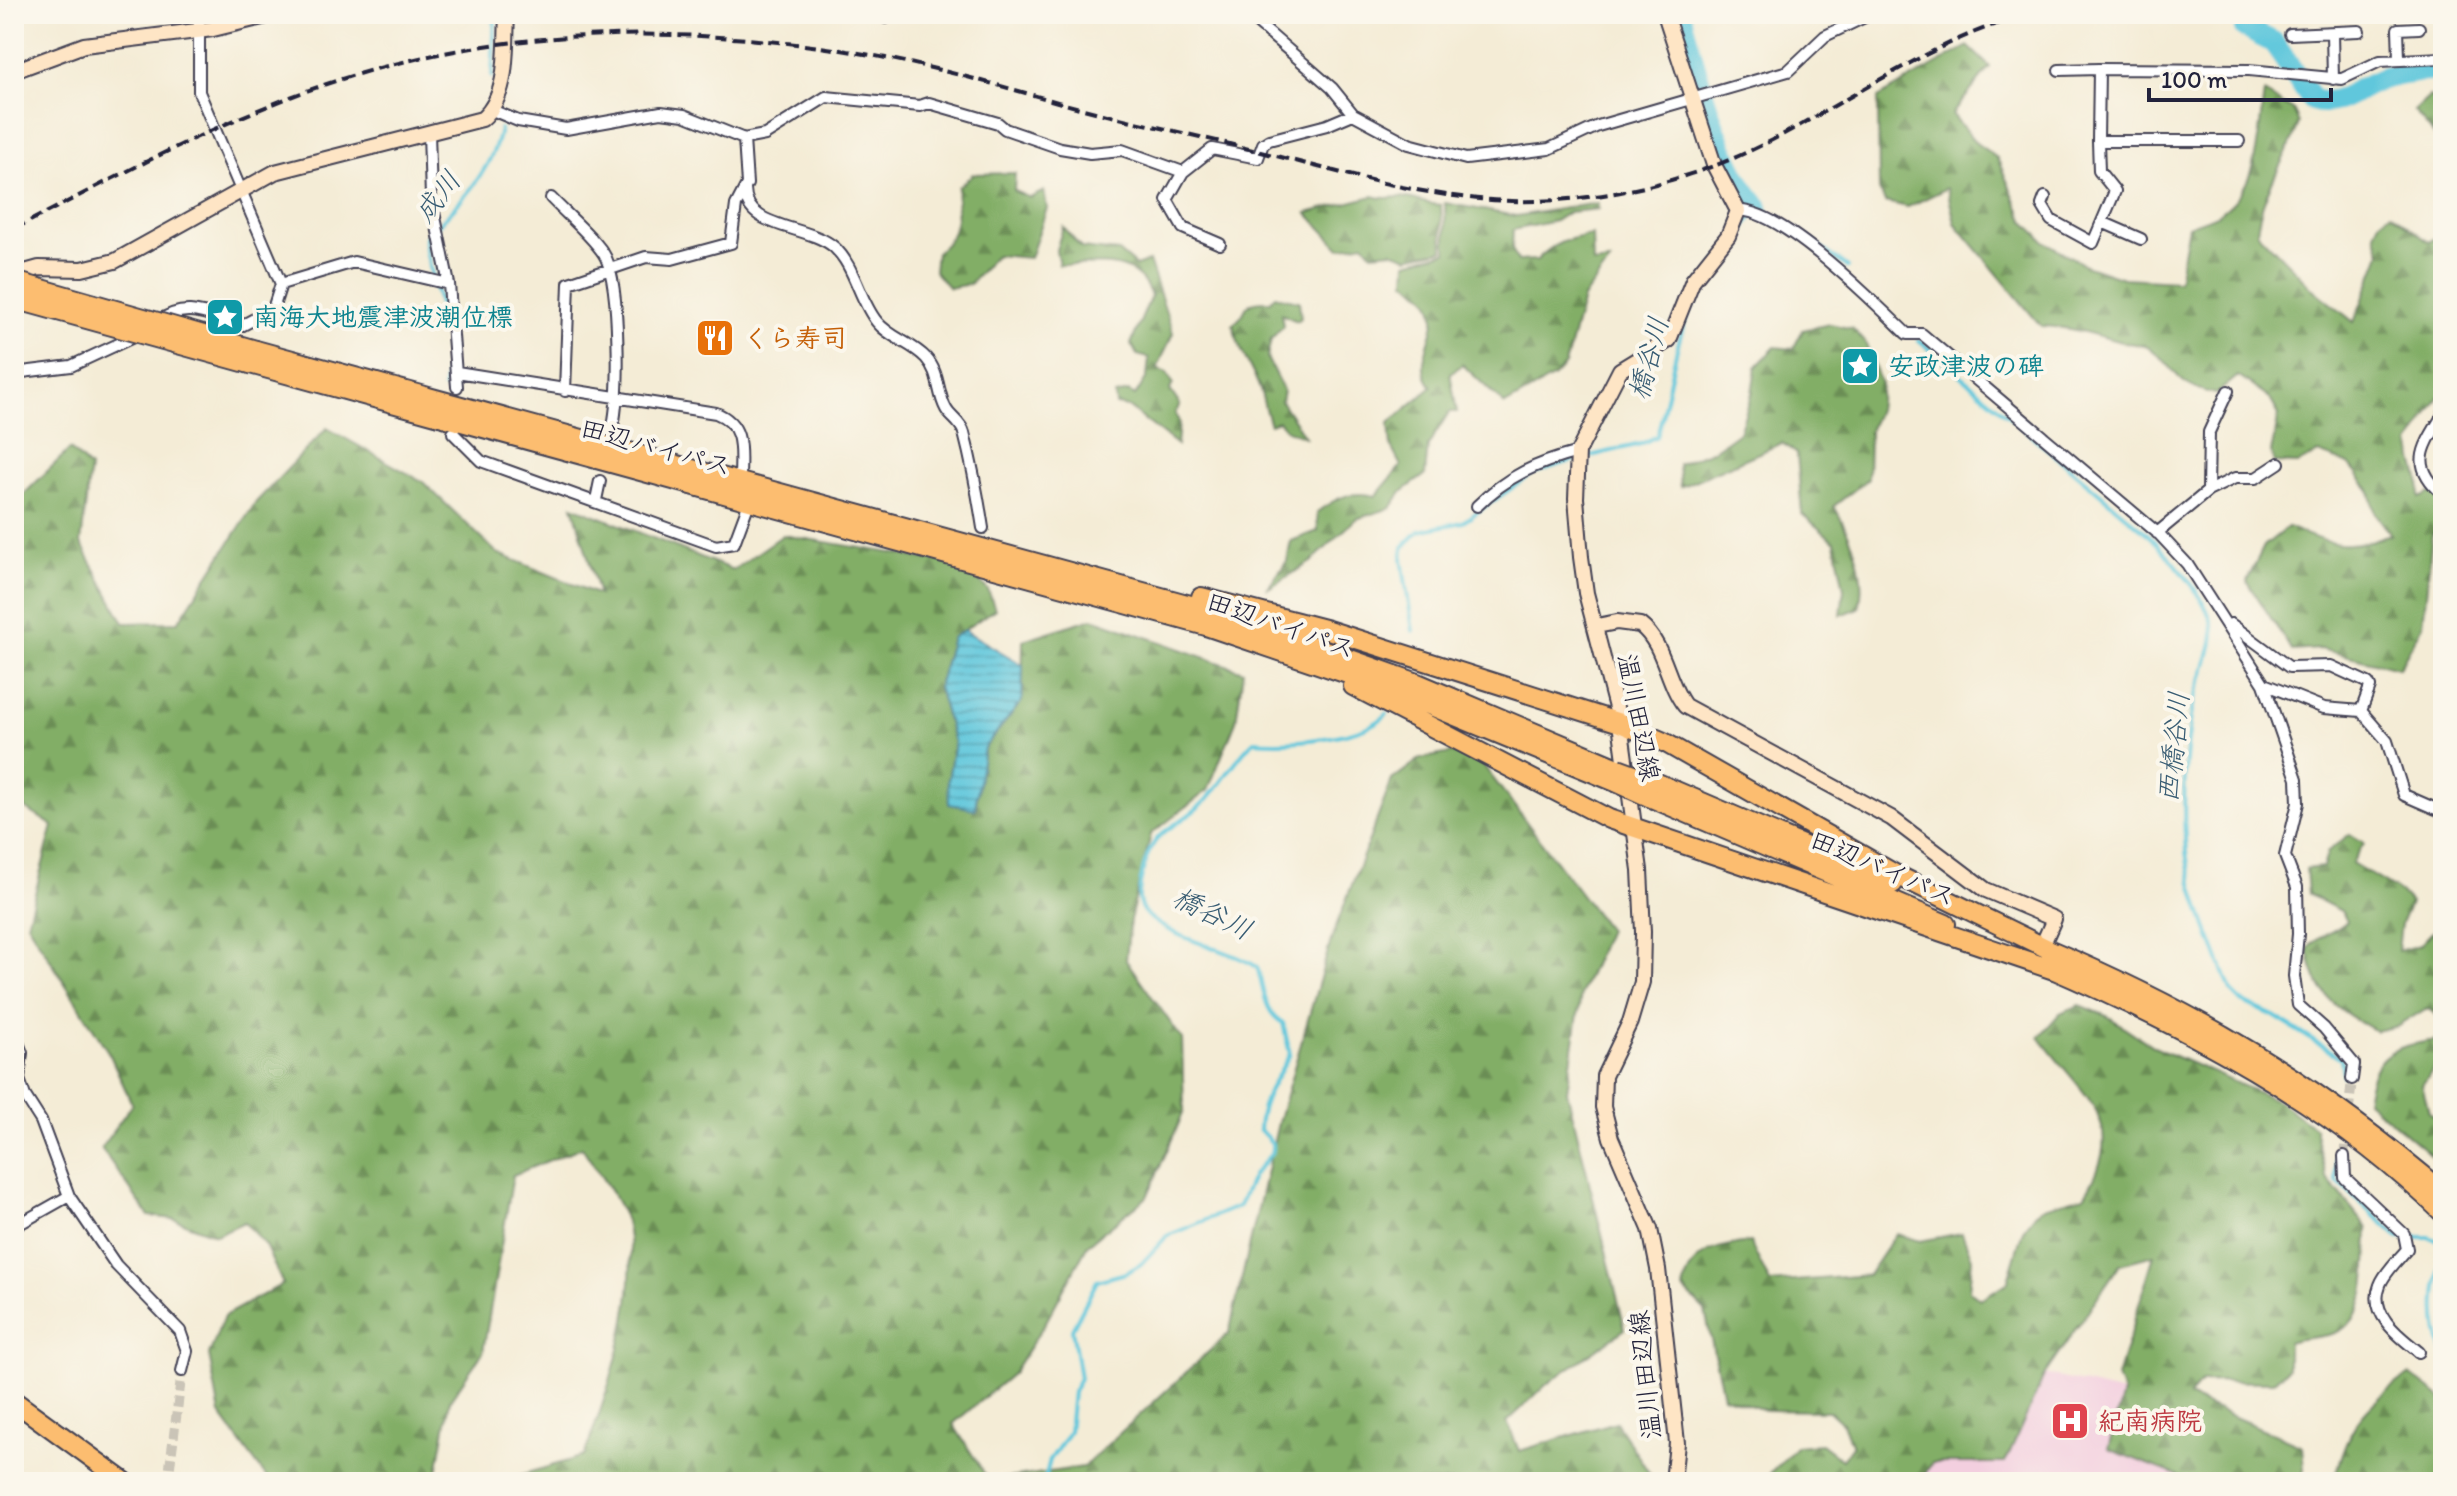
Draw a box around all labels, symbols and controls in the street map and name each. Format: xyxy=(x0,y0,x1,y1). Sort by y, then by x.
scale bar xyxy=(2149,52,2331,102)
text: 100 m xyxy=(2161,65,2227,94)
water label: 成川 xyxy=(406,163,468,229)
place icon: 南海大地震津波潮位標 xyxy=(204,296,246,338)
place label: 南海大地震津波潮位標 xyxy=(253,301,513,333)
water label: 橋谷川 xyxy=(1621,313,1675,403)
restaurant icon: くら寿司 xyxy=(694,317,736,359)
place label: くら寿司 xyxy=(743,322,847,354)
place icon: 安政津波の碑 xyxy=(1839,345,1881,387)
place label: 安政津波の碑 xyxy=(1888,350,2044,382)
street label: 田辺バイパス xyxy=(577,411,735,483)
street label: 田辺バイパス xyxy=(1202,585,1360,665)
street label: 温川田辺線 xyxy=(1611,650,1667,784)
water label: 西橋谷川 xyxy=(2150,690,2196,804)
street label: 田辺バイパス xyxy=(1805,823,1961,913)
water label: 橋谷川 xyxy=(1168,879,1258,947)
street label: 温川田辺線 xyxy=(1622,1309,1668,1441)
hospital icon: 紀南病院 xyxy=(2049,1400,2091,1442)
place label: 紀南病院 xyxy=(2098,1405,2202,1437)

